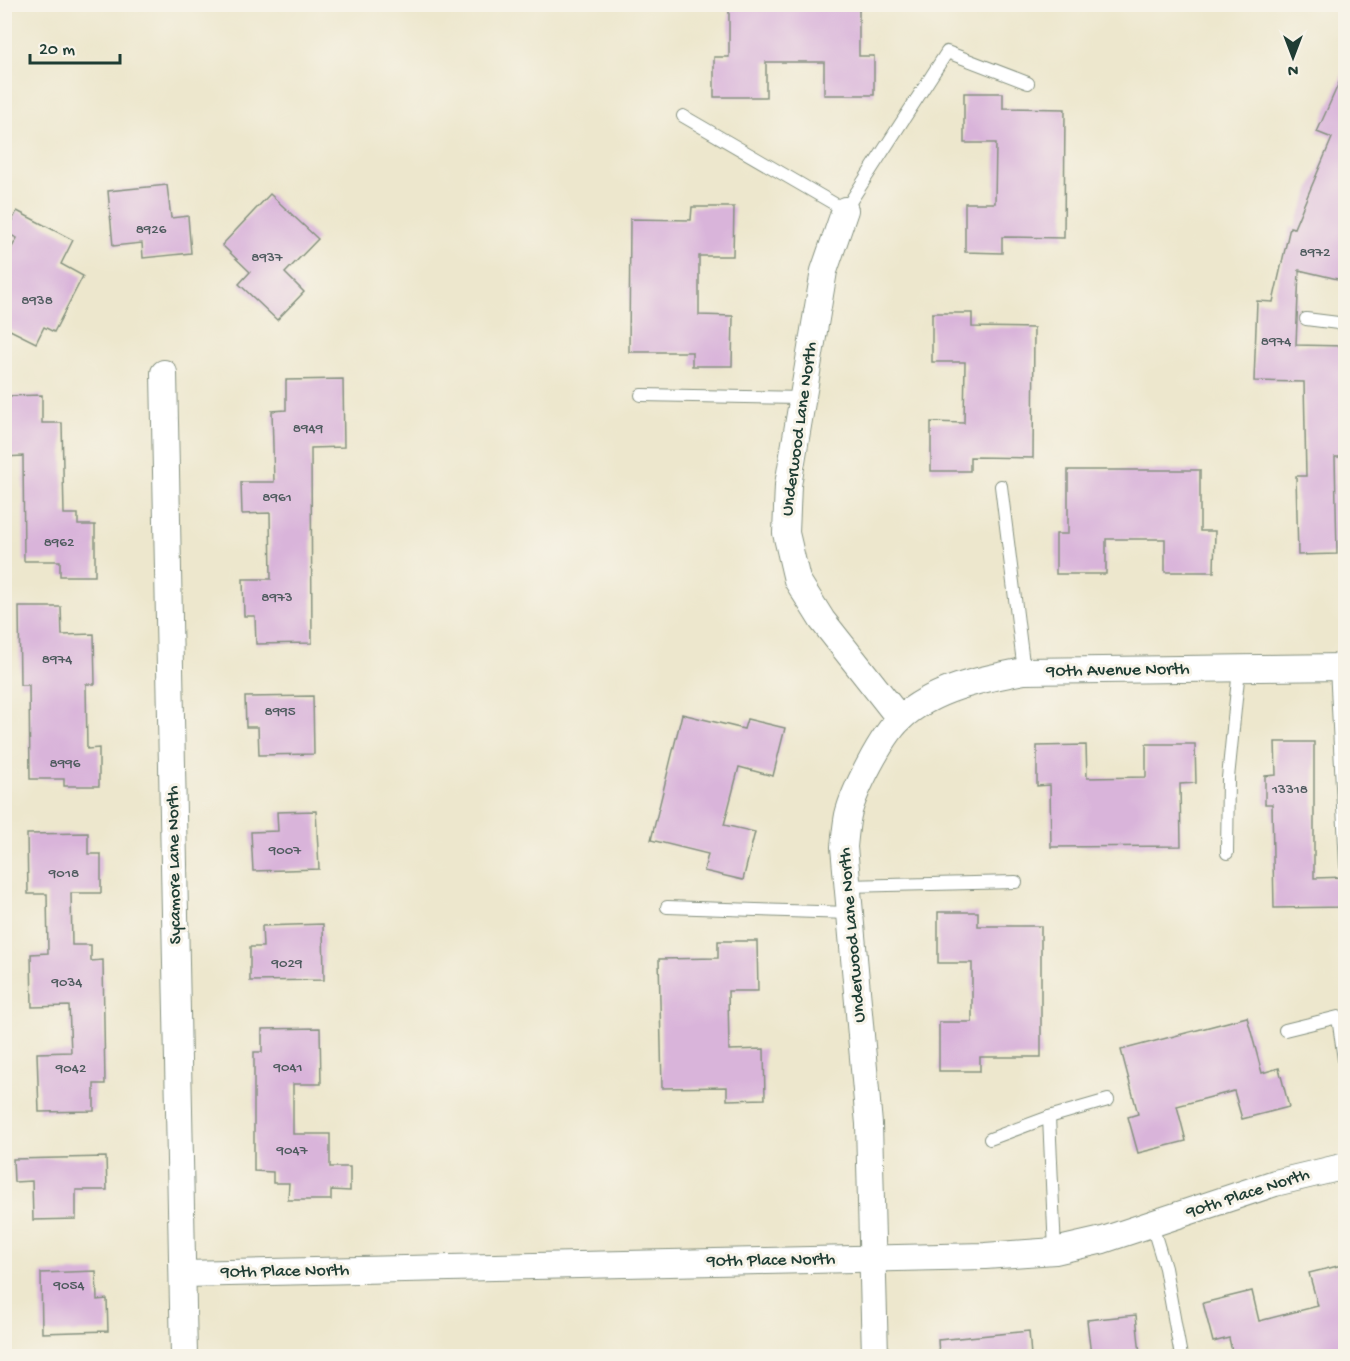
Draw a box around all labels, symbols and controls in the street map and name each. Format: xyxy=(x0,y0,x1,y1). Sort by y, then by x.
scale bar xyxy=(30,27,120,65)
north arrow xyxy=(1263,27,1323,87)
text: 20 m xyxy=(39,40,75,61)
text: N xyxy=(1287,59,1298,78)
house number: 8926 xyxy=(136,221,167,239)
house number: 8972 xyxy=(1300,244,1330,262)
house number: 8937 xyxy=(251,249,284,267)
house number: 8938 xyxy=(21,292,53,310)
house number: 8974 xyxy=(1261,333,1291,351)
street label: Underwood Lane North xyxy=(777,340,823,517)
house number: 8949 xyxy=(293,420,324,438)
house number: 8961 xyxy=(262,489,292,507)
house number: 8962 xyxy=(44,534,74,552)
house number: 8973 xyxy=(261,589,293,607)
house number: 8974 xyxy=(42,651,72,669)
street label: 90th Avenue North xyxy=(1045,659,1190,683)
house number: 8995 xyxy=(264,703,296,721)
house number: 8996 xyxy=(50,755,81,773)
house number: 13318 xyxy=(1271,781,1308,799)
street label: Sycamore Lane North xyxy=(163,785,187,944)
house number: 9007 xyxy=(268,842,302,860)
street label: Underwood Lane North xyxy=(835,846,871,1023)
house number: 9018 xyxy=(48,865,79,883)
house number: 9029 xyxy=(271,955,303,973)
house number: 9034 xyxy=(51,974,82,992)
house number: 9041 xyxy=(272,1059,303,1077)
house number: 9042 xyxy=(55,1060,86,1078)
house number: 9047 xyxy=(276,1142,309,1160)
street label: 90th Place North xyxy=(1183,1164,1313,1224)
street label: 90th Place North xyxy=(706,1249,836,1273)
street label: 90th Place North xyxy=(220,1260,350,1284)
house number: 9054 xyxy=(52,1277,85,1295)

